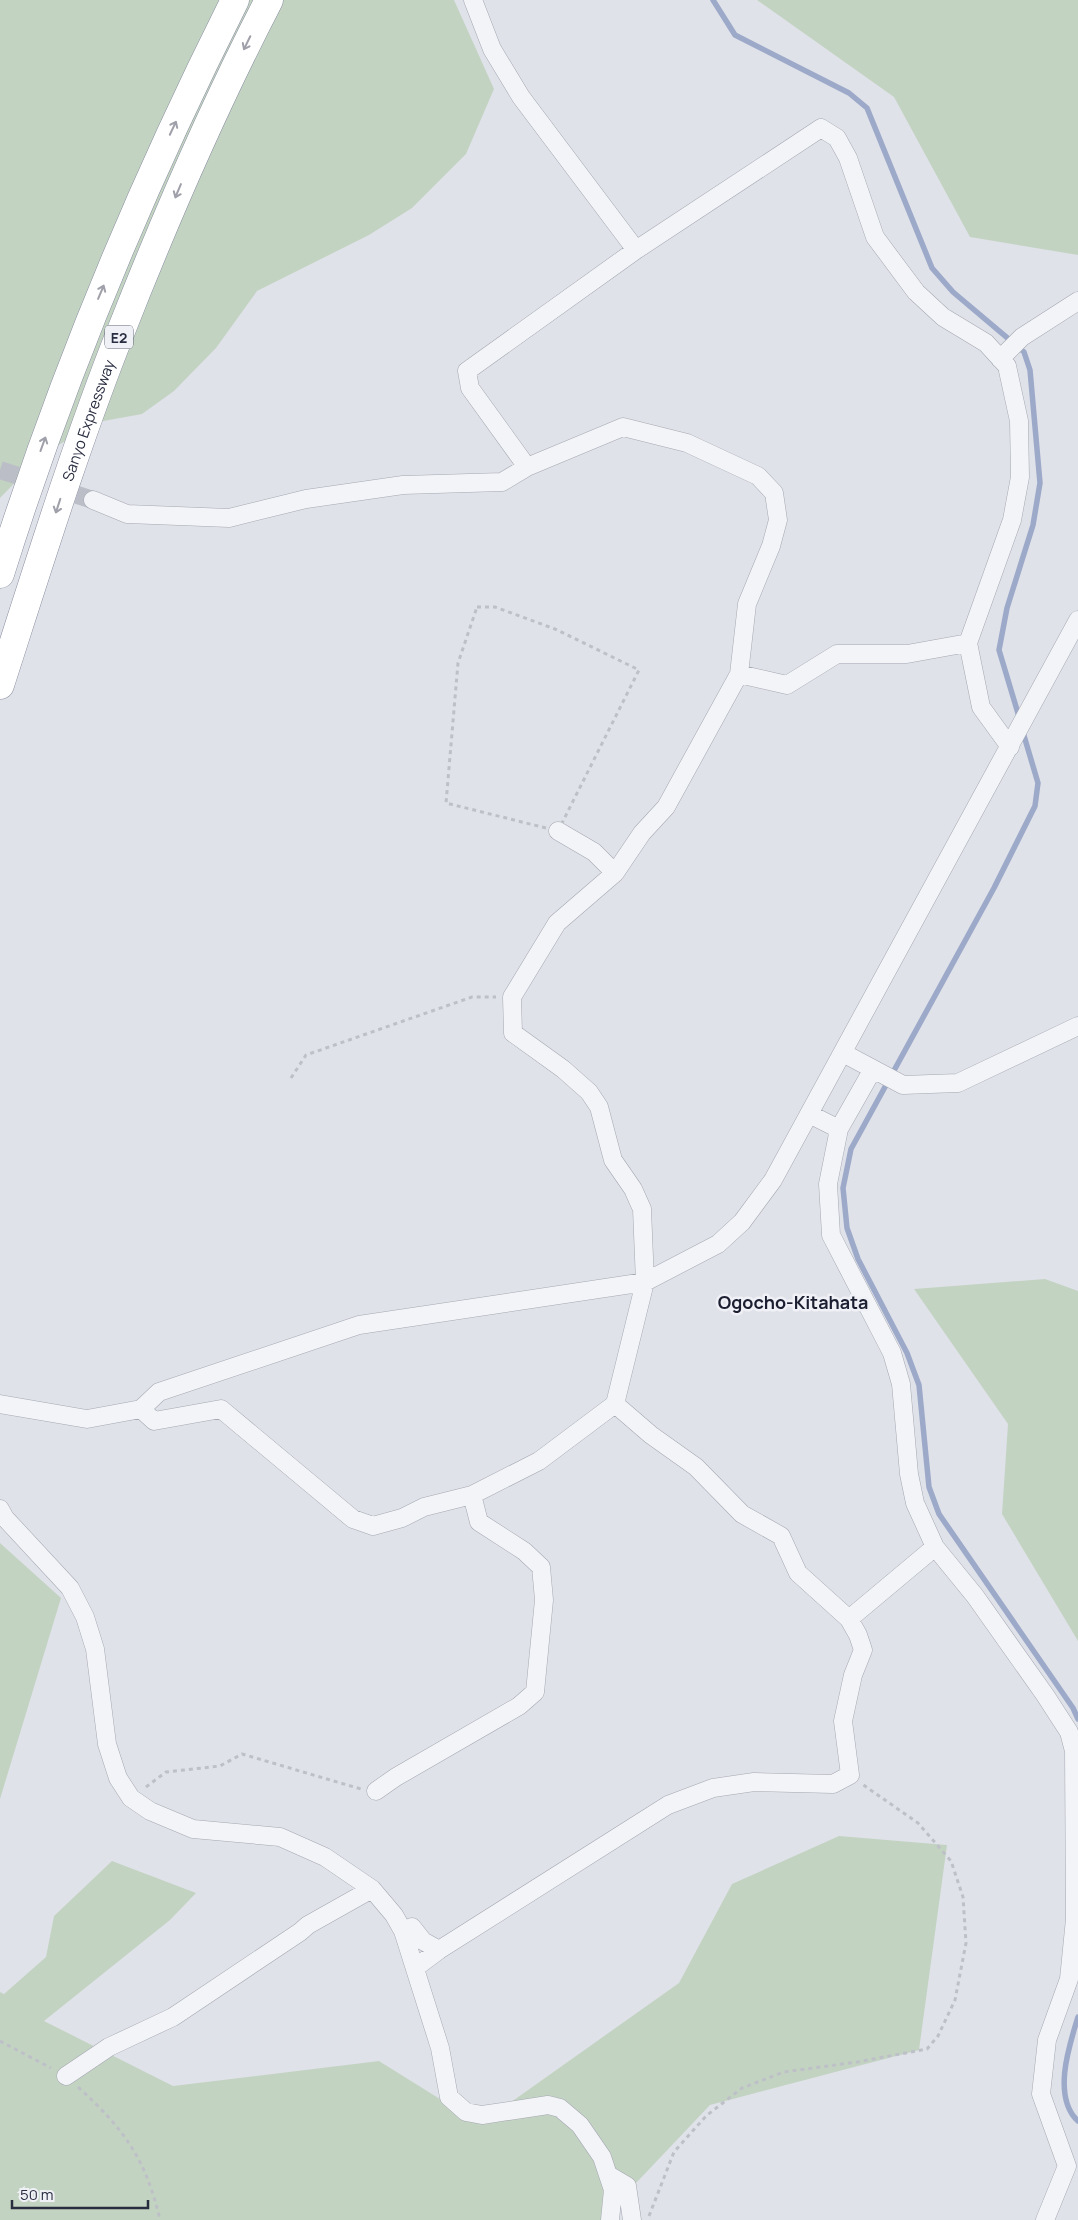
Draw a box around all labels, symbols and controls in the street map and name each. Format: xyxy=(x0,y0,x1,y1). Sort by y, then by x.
one-way arrow xyxy=(241,36,251,51)
one-way arrow xyxy=(169,121,178,136)
one-way arrow xyxy=(173,183,183,198)
one-way arrow xyxy=(96,285,106,300)
road number: E2 xyxy=(105,326,133,348)
street label: Sanyo Expressway xyxy=(57,357,119,484)
one-way arrow xyxy=(39,437,48,453)
one-way arrow xyxy=(53,498,62,513)
district label: Ogocho-Kitahata xyxy=(718,1290,868,1314)
scale bar xyxy=(12,2178,149,2210)
text: 50 m xyxy=(20,2184,54,2205)

